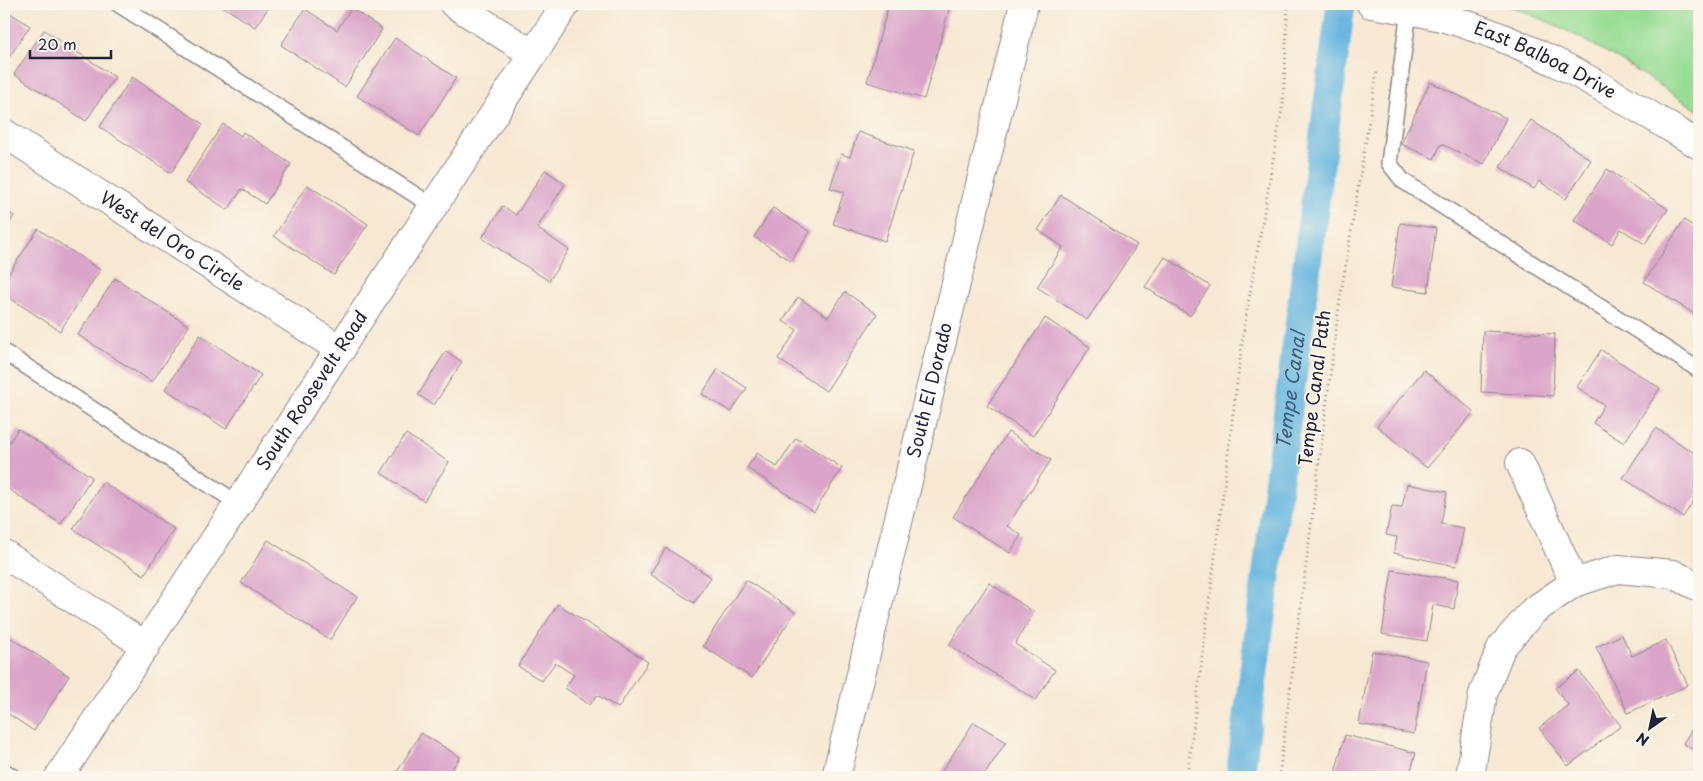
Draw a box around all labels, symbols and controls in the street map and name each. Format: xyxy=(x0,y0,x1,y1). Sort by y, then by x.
street label: East Balboa Drive xyxy=(1471,13,1622,105)
scale bar xyxy=(30,28,111,60)
text: 20 m xyxy=(38,32,77,55)
street label: West del Oro Circle xyxy=(95,183,251,297)
street label: South Roosevelt Road xyxy=(249,305,373,475)
street label: Tempe Canal Path xyxy=(1291,308,1336,467)
street label: South El Dorado xyxy=(899,320,958,460)
water label: Tempe Canal xyxy=(1268,327,1311,451)
north arrow xyxy=(1626,704,1676,754)
text: N xyxy=(1632,727,1653,751)

